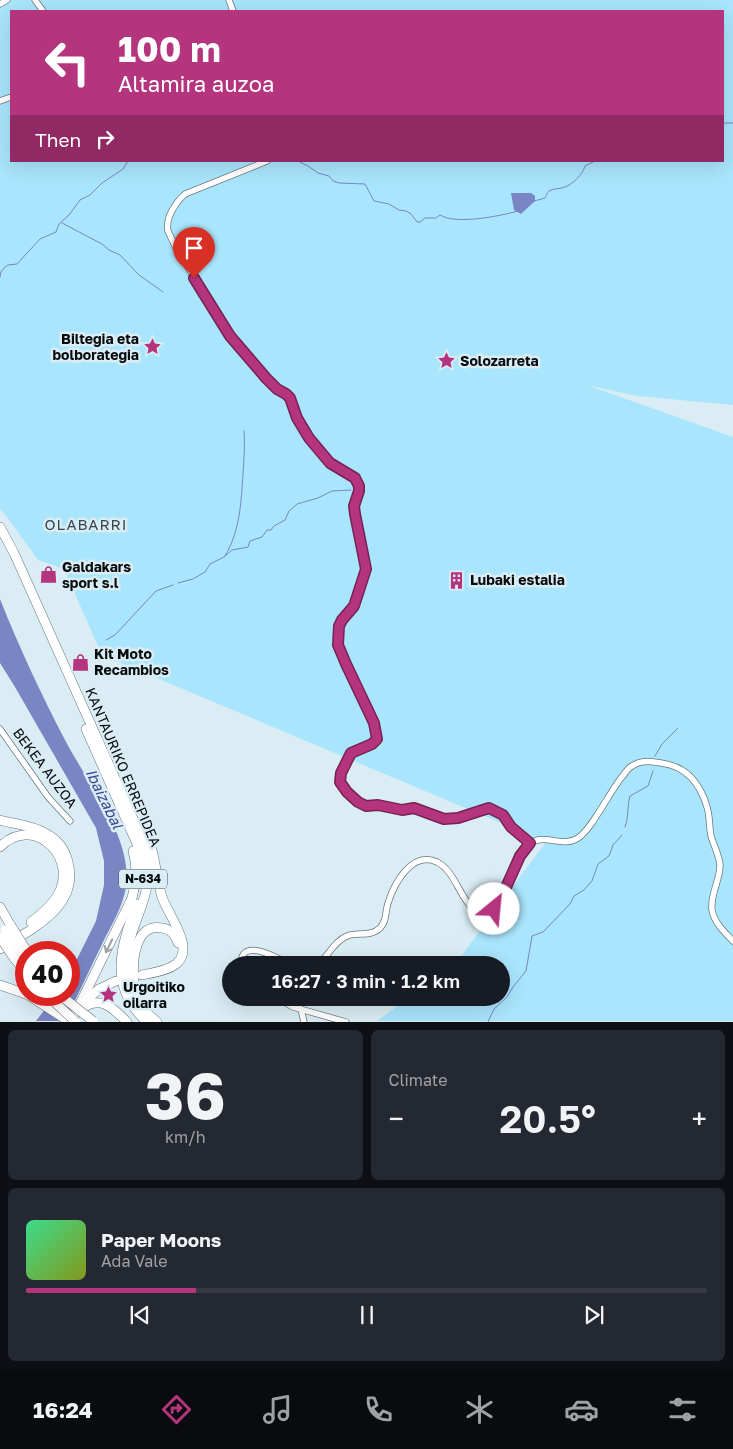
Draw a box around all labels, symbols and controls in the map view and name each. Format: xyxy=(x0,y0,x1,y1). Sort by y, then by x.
text: 100 m xyxy=(118,28,221,70)
icon: left xyxy=(35,30,100,95)
text: Altamira auzoa xyxy=(118,70,274,97)
icon: right xyxy=(91,125,119,153)
text: Then xyxy=(35,128,81,151)
pin xyxy=(173,227,215,278)
icon: arrive xyxy=(180,234,208,262)
place label: Biltegia eta bolborategia xyxy=(52,330,139,363)
place icon: Biltegia eta bolborategia xyxy=(143,337,163,357)
place icon: Solozarreta xyxy=(436,351,456,371)
place label: Solozarreta xyxy=(460,352,539,369)
district label: OLABARRI xyxy=(44,515,128,533)
place label: Galdakars sport s.l xyxy=(62,558,131,591)
shop icon: Galdakars sport s.l xyxy=(38,565,58,585)
building icon: Lubaki estalia xyxy=(446,570,466,590)
place label: Lubaki estalia xyxy=(470,571,565,588)
place label: Kit Moto Recambios xyxy=(94,645,169,678)
shop icon: Kit Moto Recambios xyxy=(70,652,90,672)
street label: KANTAURIKO ERREPIDEA xyxy=(82,685,165,850)
street label: BEKEA AUZOA xyxy=(10,724,81,812)
water label: Ibaizabal xyxy=(83,765,128,833)
road number: N-634 xyxy=(119,870,167,889)
position arrow xyxy=(467,882,519,934)
one-way arrow xyxy=(104,938,114,953)
speed limit sign: 40 xyxy=(15,941,80,1006)
text: 16:27 · 3 min · 1.2 km xyxy=(272,969,460,992)
place label: Urgoitiko oilarra xyxy=(123,978,185,1011)
place icon: Urgoitiko oilarra xyxy=(99,985,119,1005)
text: 36 xyxy=(145,1055,226,1133)
text: Climate xyxy=(389,1070,448,1090)
text: 20.5° xyxy=(500,1096,596,1141)
text: − xyxy=(389,1102,404,1135)
text: + xyxy=(692,1102,707,1135)
text: km/h xyxy=(165,1127,206,1147)
text: Paper Moons xyxy=(101,1228,221,1251)
text: Ada Vale xyxy=(101,1251,167,1271)
icon: previous xyxy=(126,1301,154,1329)
icon: pause xyxy=(353,1301,381,1329)
icon: next xyxy=(580,1301,608,1329)
icon: directions xyxy=(159,1392,194,1427)
icon: music xyxy=(260,1392,295,1427)
icon: phone xyxy=(361,1392,396,1427)
icon: climate xyxy=(462,1392,497,1427)
icon: car xyxy=(564,1392,599,1427)
icon: filters xyxy=(665,1392,700,1427)
text: 16:24 xyxy=(33,1396,93,1423)

